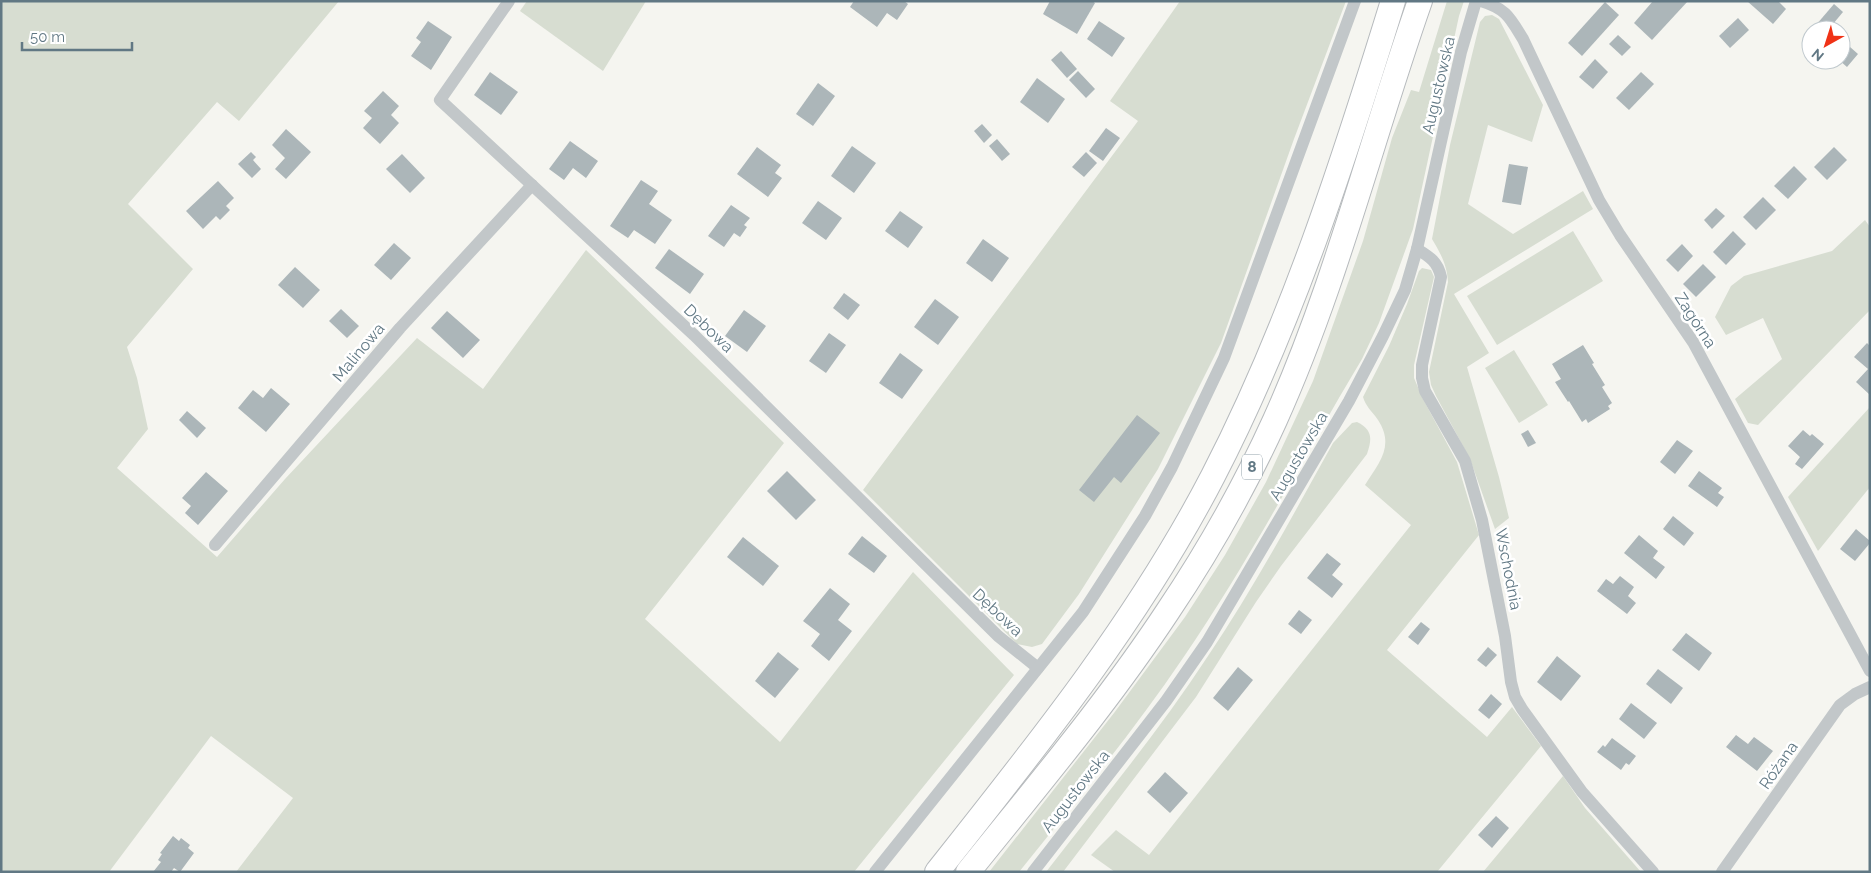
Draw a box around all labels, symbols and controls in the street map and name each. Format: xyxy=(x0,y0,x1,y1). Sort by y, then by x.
scale bar xyxy=(22,20,132,52)
north arrow xyxy=(1801,20,1851,70)
text: 50 m xyxy=(30,28,65,46)
street label: Augustowska xyxy=(1418,35,1459,136)
text: N xyxy=(1809,46,1827,65)
street label: Zagórna xyxy=(1671,289,1720,351)
street label: Dębowa xyxy=(680,300,737,357)
street label: Malinowa xyxy=(328,319,388,385)
street label: Augustowska xyxy=(1265,408,1332,504)
road number: 8 xyxy=(1242,454,1262,480)
street label: Wschodnia xyxy=(1491,527,1526,612)
street label: Dębowa xyxy=(969,584,1027,640)
street label: Różana xyxy=(1755,738,1802,793)
street label: Augustowska xyxy=(1037,746,1113,836)

